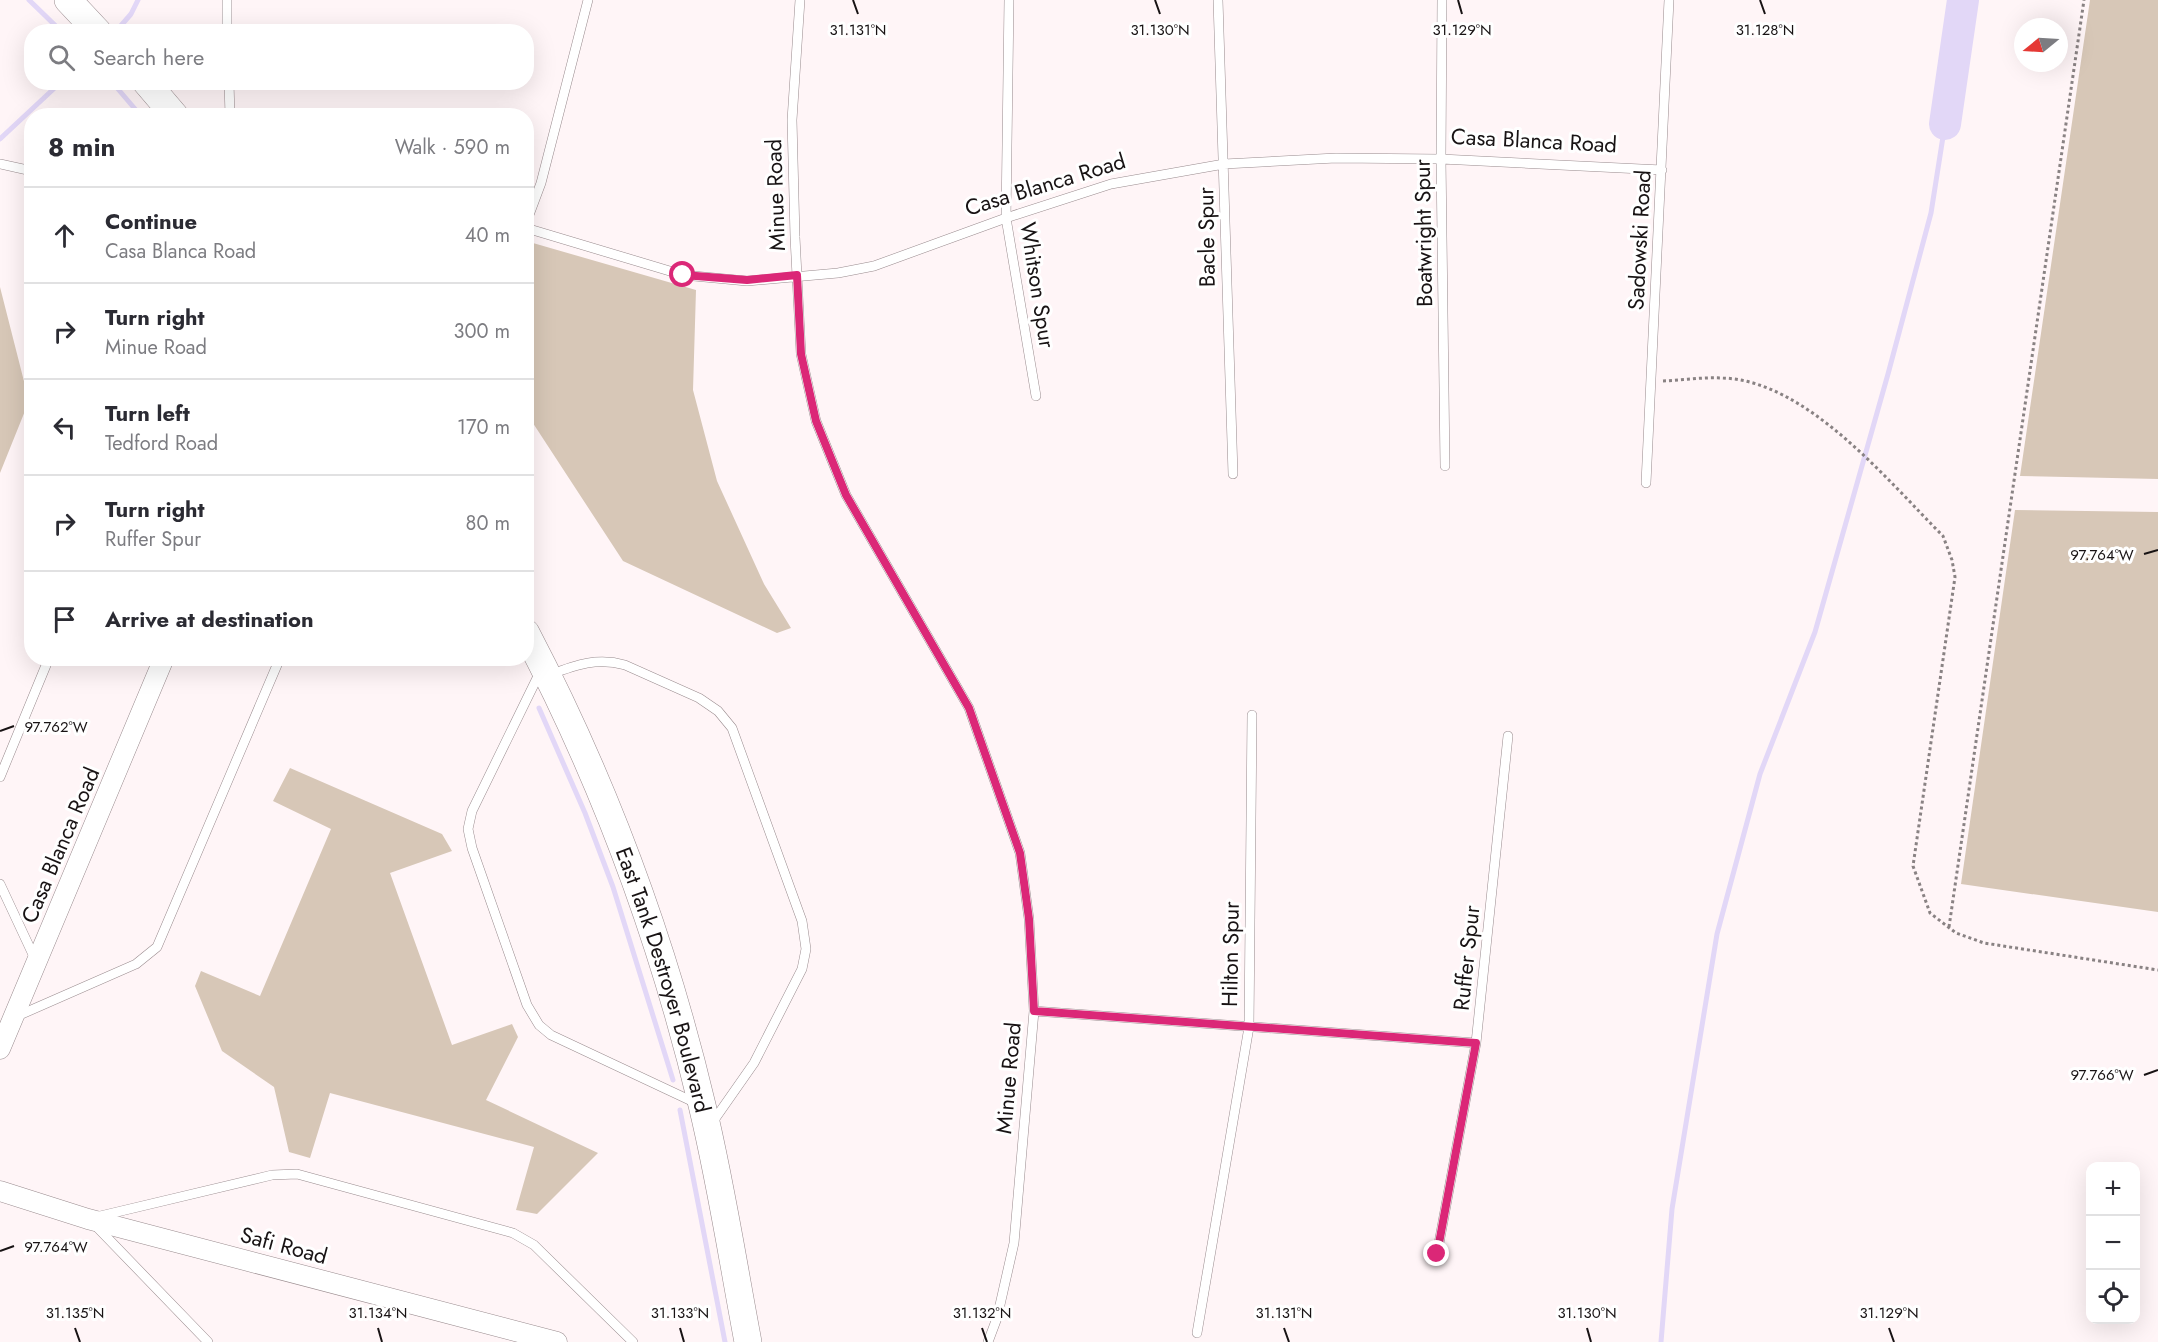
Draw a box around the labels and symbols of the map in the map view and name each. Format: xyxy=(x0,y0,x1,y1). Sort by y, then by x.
north arrow xyxy=(2014,18,2068,72)
text: 31.131°N xyxy=(830,19,886,41)
text: 31.130°N xyxy=(1130,19,1190,41)
text: 31.129°N xyxy=(1432,19,1492,41)
text: 31.128°N xyxy=(1736,19,1794,41)
street label: Casa Blanca Road xyxy=(1450,120,1618,160)
street label: Minue Road xyxy=(757,138,793,252)
street label: Casa Blanca Road xyxy=(961,144,1129,224)
street label: Boatwright Spur xyxy=(1406,158,1440,307)
street label: Sadowski Road xyxy=(1619,169,1659,311)
street label: Bacle Spur xyxy=(1189,186,1223,287)
street label: Whitson Spur xyxy=(1012,220,1064,351)
route start xyxy=(669,261,695,287)
text: 97.764°W xyxy=(2070,544,2134,566)
text: 97.762°W xyxy=(24,716,88,738)
street label: Casa Blanca Road xyxy=(13,762,107,928)
street label: East Tank Destroyer Boulevard xyxy=(608,842,719,1116)
street label: Hilton Spur xyxy=(1213,900,1247,1007)
street label: Ruffer Spur xyxy=(1445,903,1487,1012)
street label: Minue Road xyxy=(987,1021,1029,1135)
text: 97.766°W xyxy=(2070,1064,2134,1086)
street label: Safi Road xyxy=(237,1218,331,1272)
text: 97.764°W xyxy=(24,1236,88,1258)
route end xyxy=(1423,1240,1449,1266)
text: 31.135°N xyxy=(46,1302,104,1324)
text: 31.134°N xyxy=(349,1302,407,1324)
text: 31.133°N xyxy=(651,1302,709,1324)
text: 31.132°N xyxy=(953,1302,1011,1324)
text: 31.131°N xyxy=(1256,1302,1312,1324)
text: 31.130°N xyxy=(1557,1302,1617,1324)
text: 31.129°N xyxy=(1859,1302,1919,1324)

